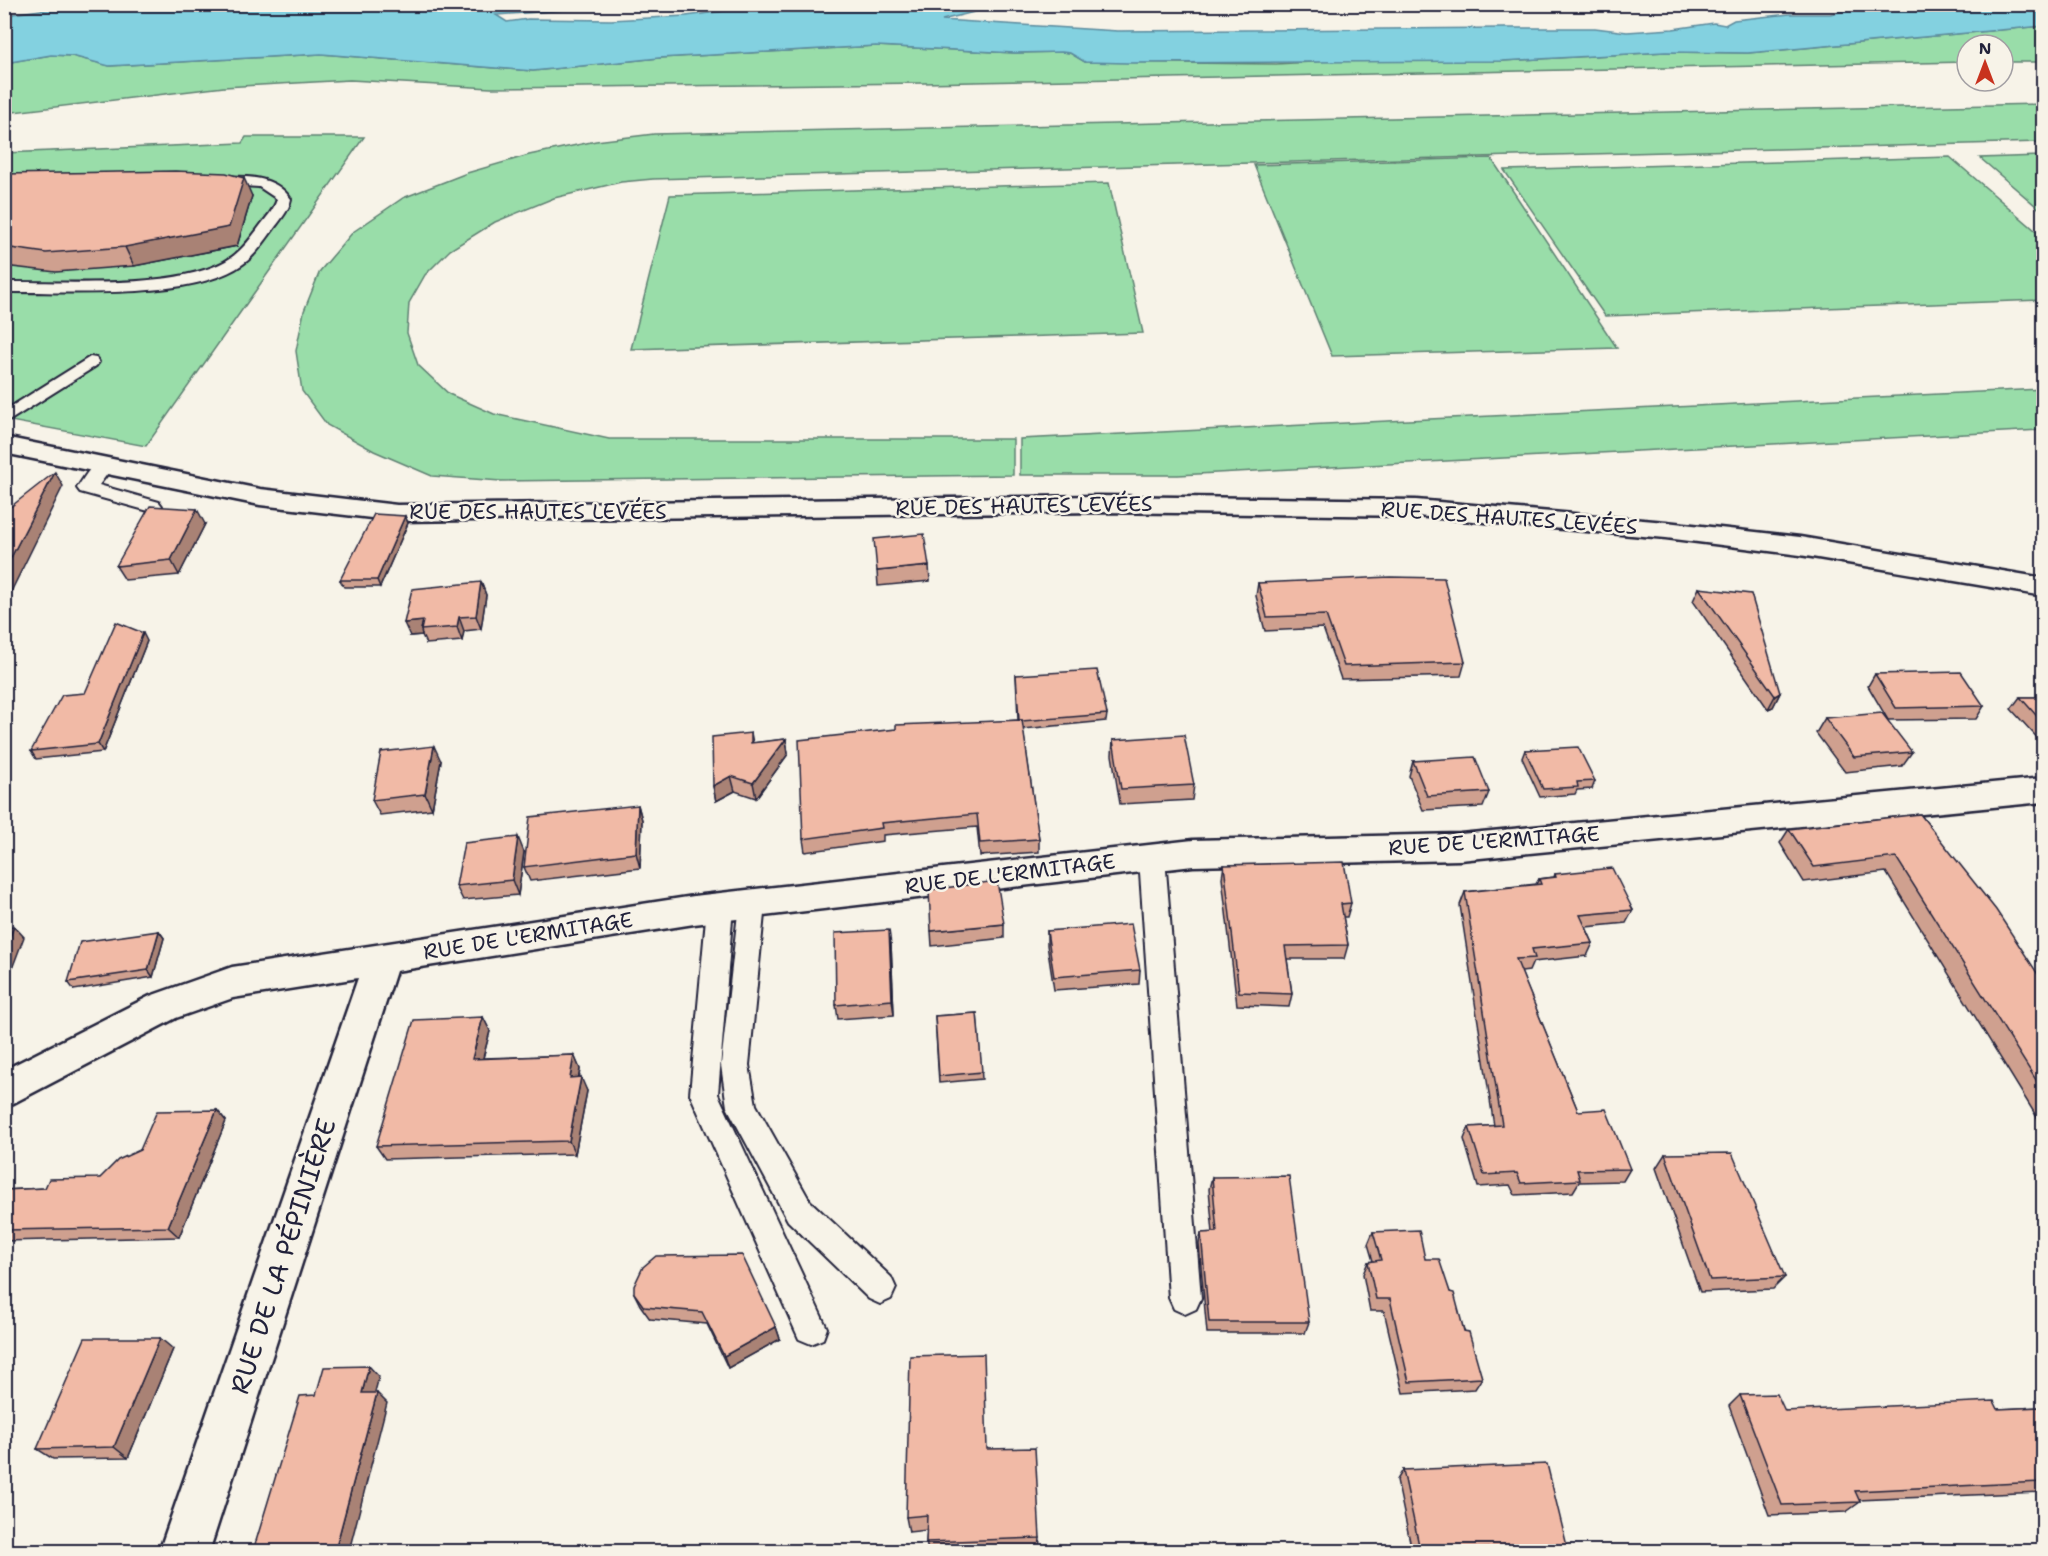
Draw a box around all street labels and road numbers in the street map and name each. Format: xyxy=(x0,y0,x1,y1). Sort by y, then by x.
street label: RUE DES HAUTES LEVÉES xyxy=(895,489,1153,522)
street label: RUE DES HAUTES LEVÉES xyxy=(1380,494,1638,541)
street label: RUE DES HAUTES LEVÉES xyxy=(409,497,667,526)
street label: RUE DE L'ERMITAGE xyxy=(1387,820,1601,862)
street label: RUE DE L'ERMITAGE xyxy=(903,847,1117,901)
street label: RUE DE L'ERMITAGE xyxy=(421,906,635,966)
street label: RUE DE LA PÉPINIÈRE xyxy=(221,1114,344,1398)

